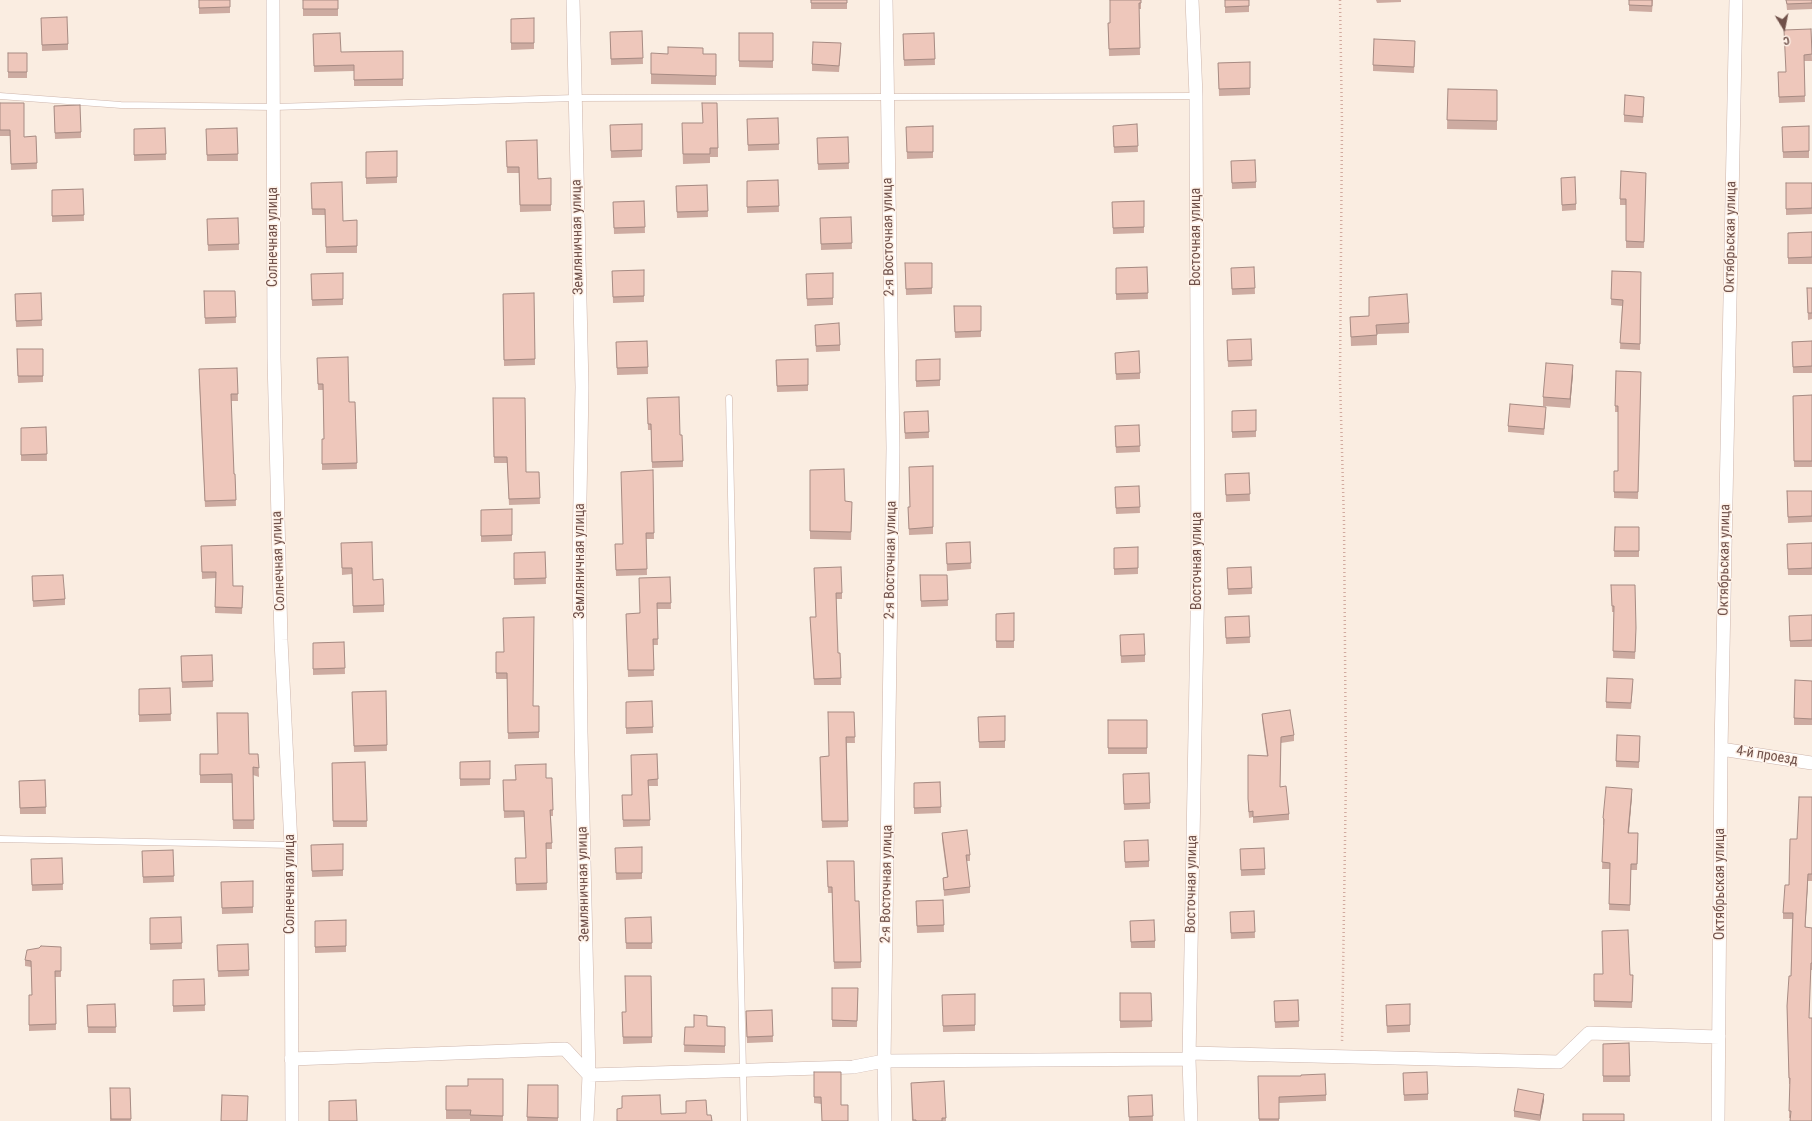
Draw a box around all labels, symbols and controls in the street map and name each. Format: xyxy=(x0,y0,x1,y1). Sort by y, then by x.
north arrow xyxy=(1764,8,1804,48)
text: С xyxy=(1782,33,1790,47)
street label: 2-я Восточная улица xyxy=(880,178,898,296)
street label: Земляничная улица xyxy=(569,179,587,295)
street label: Октябрьская улица xyxy=(1722,181,1740,293)
street label: Солнечная улица xyxy=(265,187,281,287)
street label: Восточная улица xyxy=(1188,188,1204,286)
street label: 2-я Восточная улица xyxy=(882,501,900,619)
street label: Земляничная улица xyxy=(572,503,588,619)
street label: Октябрьская улица xyxy=(1716,504,1734,616)
street label: Солнечная улица xyxy=(269,511,289,611)
street label: Восточная улица xyxy=(1189,512,1205,610)
street label: 4-й проезд xyxy=(1735,743,1799,769)
street label: 2-я Восточная улица xyxy=(878,825,896,943)
street label: Земляничная улица xyxy=(575,826,593,942)
street label: Октябрьская улица xyxy=(1712,828,1728,940)
street label: Солнечная улица xyxy=(282,834,298,934)
street label: Восточная улица xyxy=(1183,835,1201,933)

